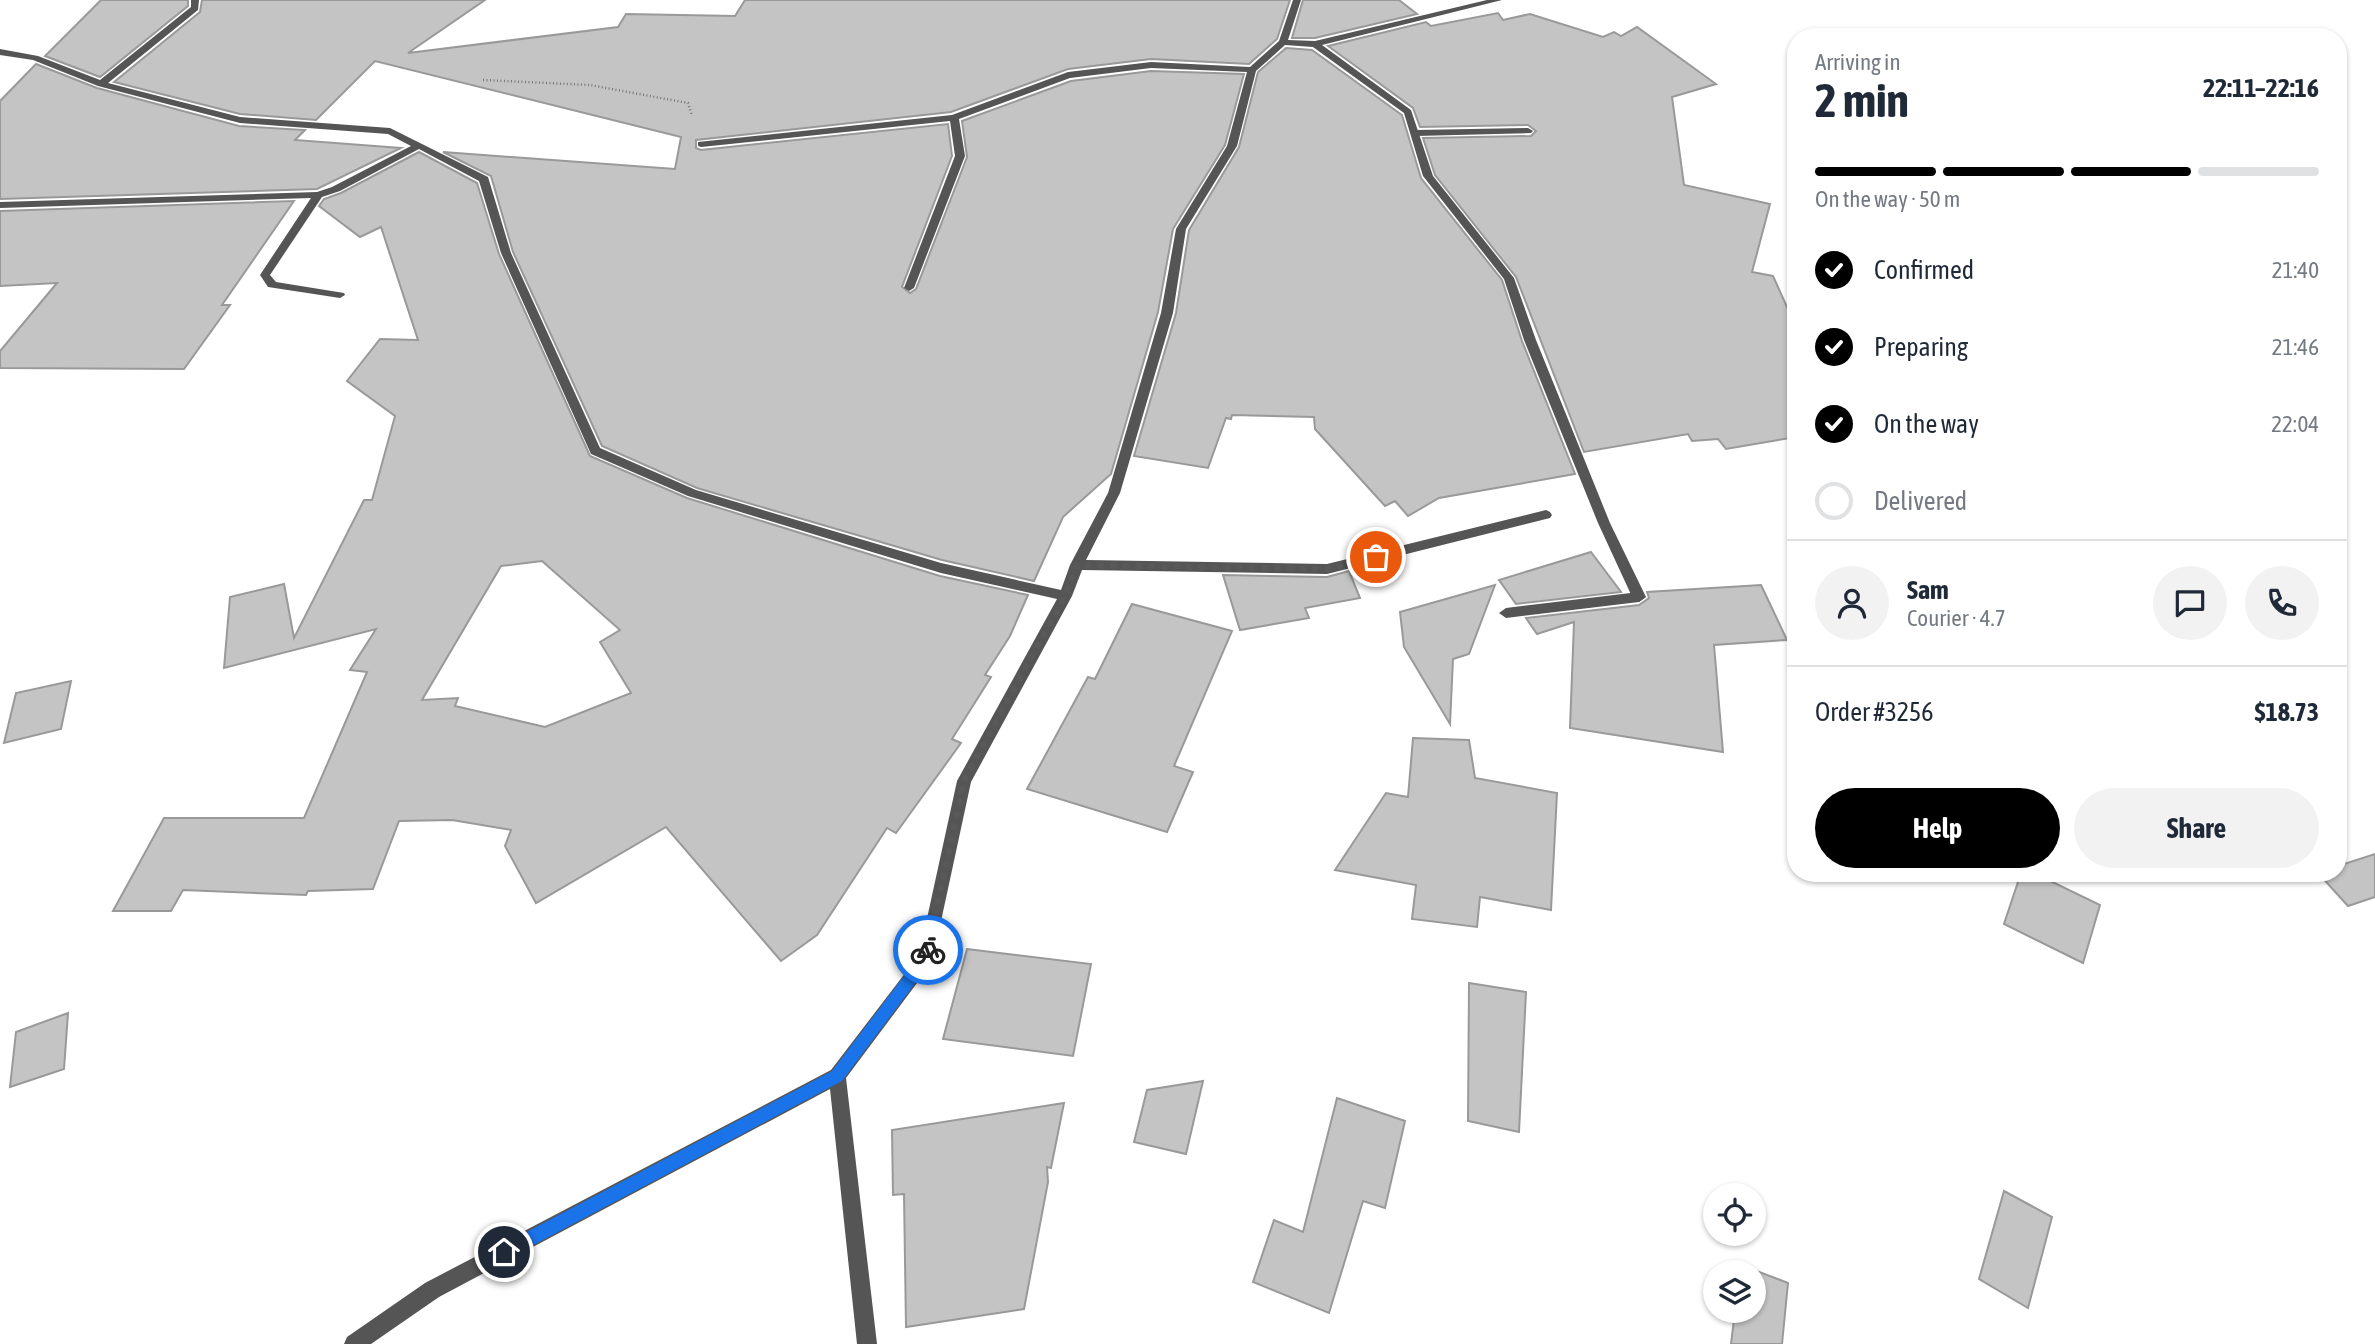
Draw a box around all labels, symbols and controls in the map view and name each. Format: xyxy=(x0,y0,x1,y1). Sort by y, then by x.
text: Arriving in xyxy=(1815,49,1901,75)
text: 22:11–22:16 xyxy=(2203,73,2319,103)
text: 2 min xyxy=(1815,74,1909,127)
text: On the way · 50 m xyxy=(1815,186,1960,212)
icon: check xyxy=(1815,251,1853,289)
text: Confirmed xyxy=(1874,255,1974,285)
text: 21:40 xyxy=(2272,257,2319,283)
icon: check xyxy=(1815,328,1853,366)
text: Preparing xyxy=(1874,332,1968,362)
text: 21:46 xyxy=(2272,334,2319,360)
icon: check xyxy=(1815,405,1853,443)
text: On the way xyxy=(1874,409,1979,439)
text: 22:04 xyxy=(2271,411,2319,437)
text: Delivered xyxy=(1874,486,1967,516)
pin xyxy=(1346,527,1406,587)
icon: bag xyxy=(1357,538,1395,576)
button: person xyxy=(1815,566,1889,640)
button: chat xyxy=(2153,566,2227,640)
button: phone xyxy=(2245,566,2319,640)
text: Sam xyxy=(1907,575,1949,605)
text: Courier · 4.7 xyxy=(1907,605,2006,631)
text: Order #3256 xyxy=(1815,697,1934,727)
text: $18.73 xyxy=(2255,697,2319,727)
button: Help xyxy=(1815,788,2060,868)
button: Share xyxy=(2074,788,2319,868)
courier xyxy=(893,915,963,985)
icon: bike xyxy=(909,931,947,969)
map controls xyxy=(1703,1183,1766,1323)
button: locate xyxy=(1703,1183,1766,1246)
pin xyxy=(474,1222,534,1282)
icon: home xyxy=(485,1233,523,1271)
button: layers xyxy=(1703,1260,1766,1323)

